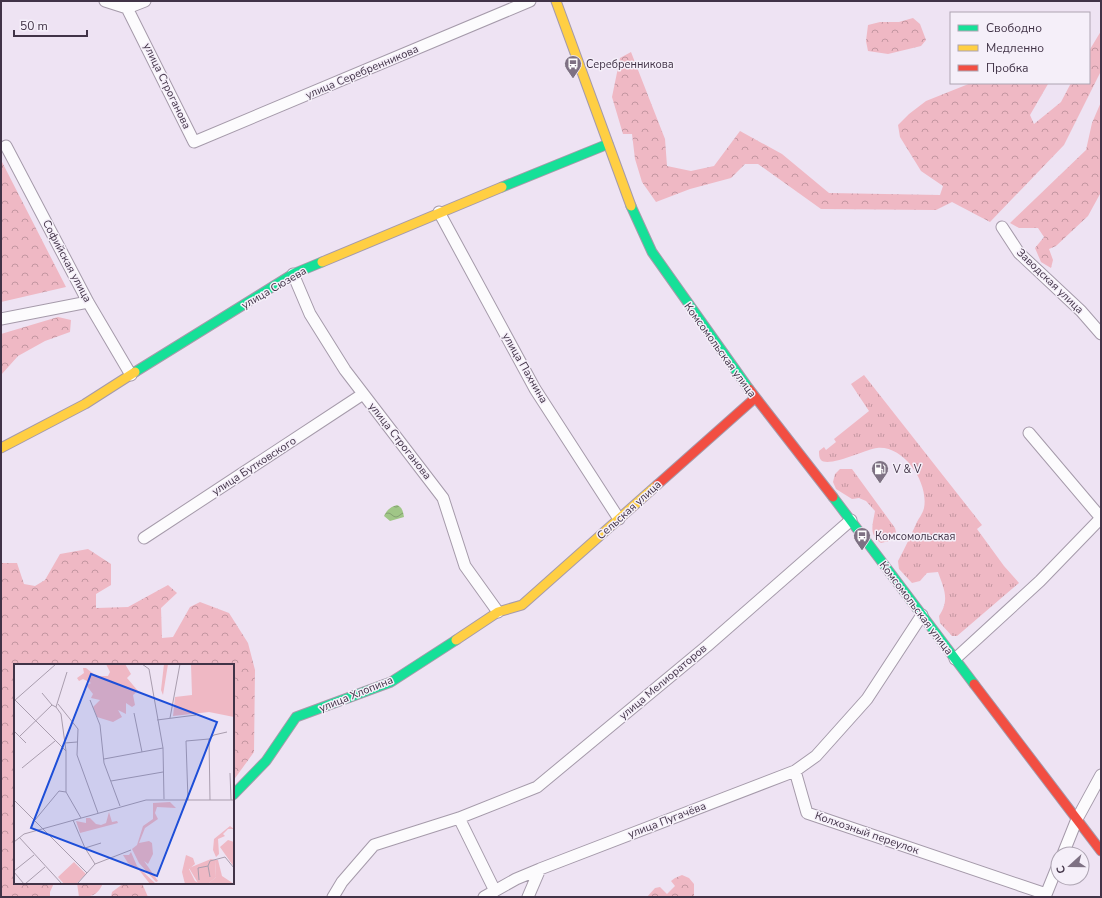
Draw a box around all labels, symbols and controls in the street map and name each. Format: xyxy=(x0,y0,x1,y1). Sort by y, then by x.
scale bar xyxy=(14,12,87,38)
legend xyxy=(950,12,1090,84)
text: 50 m xyxy=(20,18,48,34)
text: Свободно xyxy=(986,20,1042,36)
text: Медленно xyxy=(986,40,1044,56)
street label: улица Строганова xyxy=(140,41,194,132)
street label: улица Серебренникова xyxy=(303,41,421,103)
bus stop icon: Серебренникова xyxy=(563,54,583,79)
place label: Серебренникова xyxy=(586,57,674,72)
text: Пробка xyxy=(986,60,1029,76)
street label: Софийская улица xyxy=(39,217,95,305)
street label: Заводская улица xyxy=(1013,245,1087,317)
street label: улица Сюзева xyxy=(239,263,309,313)
street label: Комсомольская улица xyxy=(680,300,760,401)
street label: улица Пахнина xyxy=(499,330,551,406)
street label: улица Строганова xyxy=(365,399,435,483)
street label: улица Бутковского xyxy=(209,433,299,499)
fuel station icon: V & V xyxy=(870,459,890,484)
place label: V & V xyxy=(892,462,922,477)
street label: Сельская улица xyxy=(594,477,664,543)
bus stop icon: Комсомольская xyxy=(852,526,872,551)
place label: Комсомольская xyxy=(875,529,955,544)
street label: Комсомольская улица xyxy=(876,558,956,658)
street label: улица Мелиораторов xyxy=(616,641,710,723)
inset map xyxy=(14,664,234,884)
street label: улица Хлопина xyxy=(317,672,395,716)
street label: улица Пугачёва xyxy=(626,798,708,842)
street label: Колхозный переулок xyxy=(813,808,921,858)
north arrow xyxy=(1050,846,1090,886)
text: С xyxy=(1053,863,1069,876)

